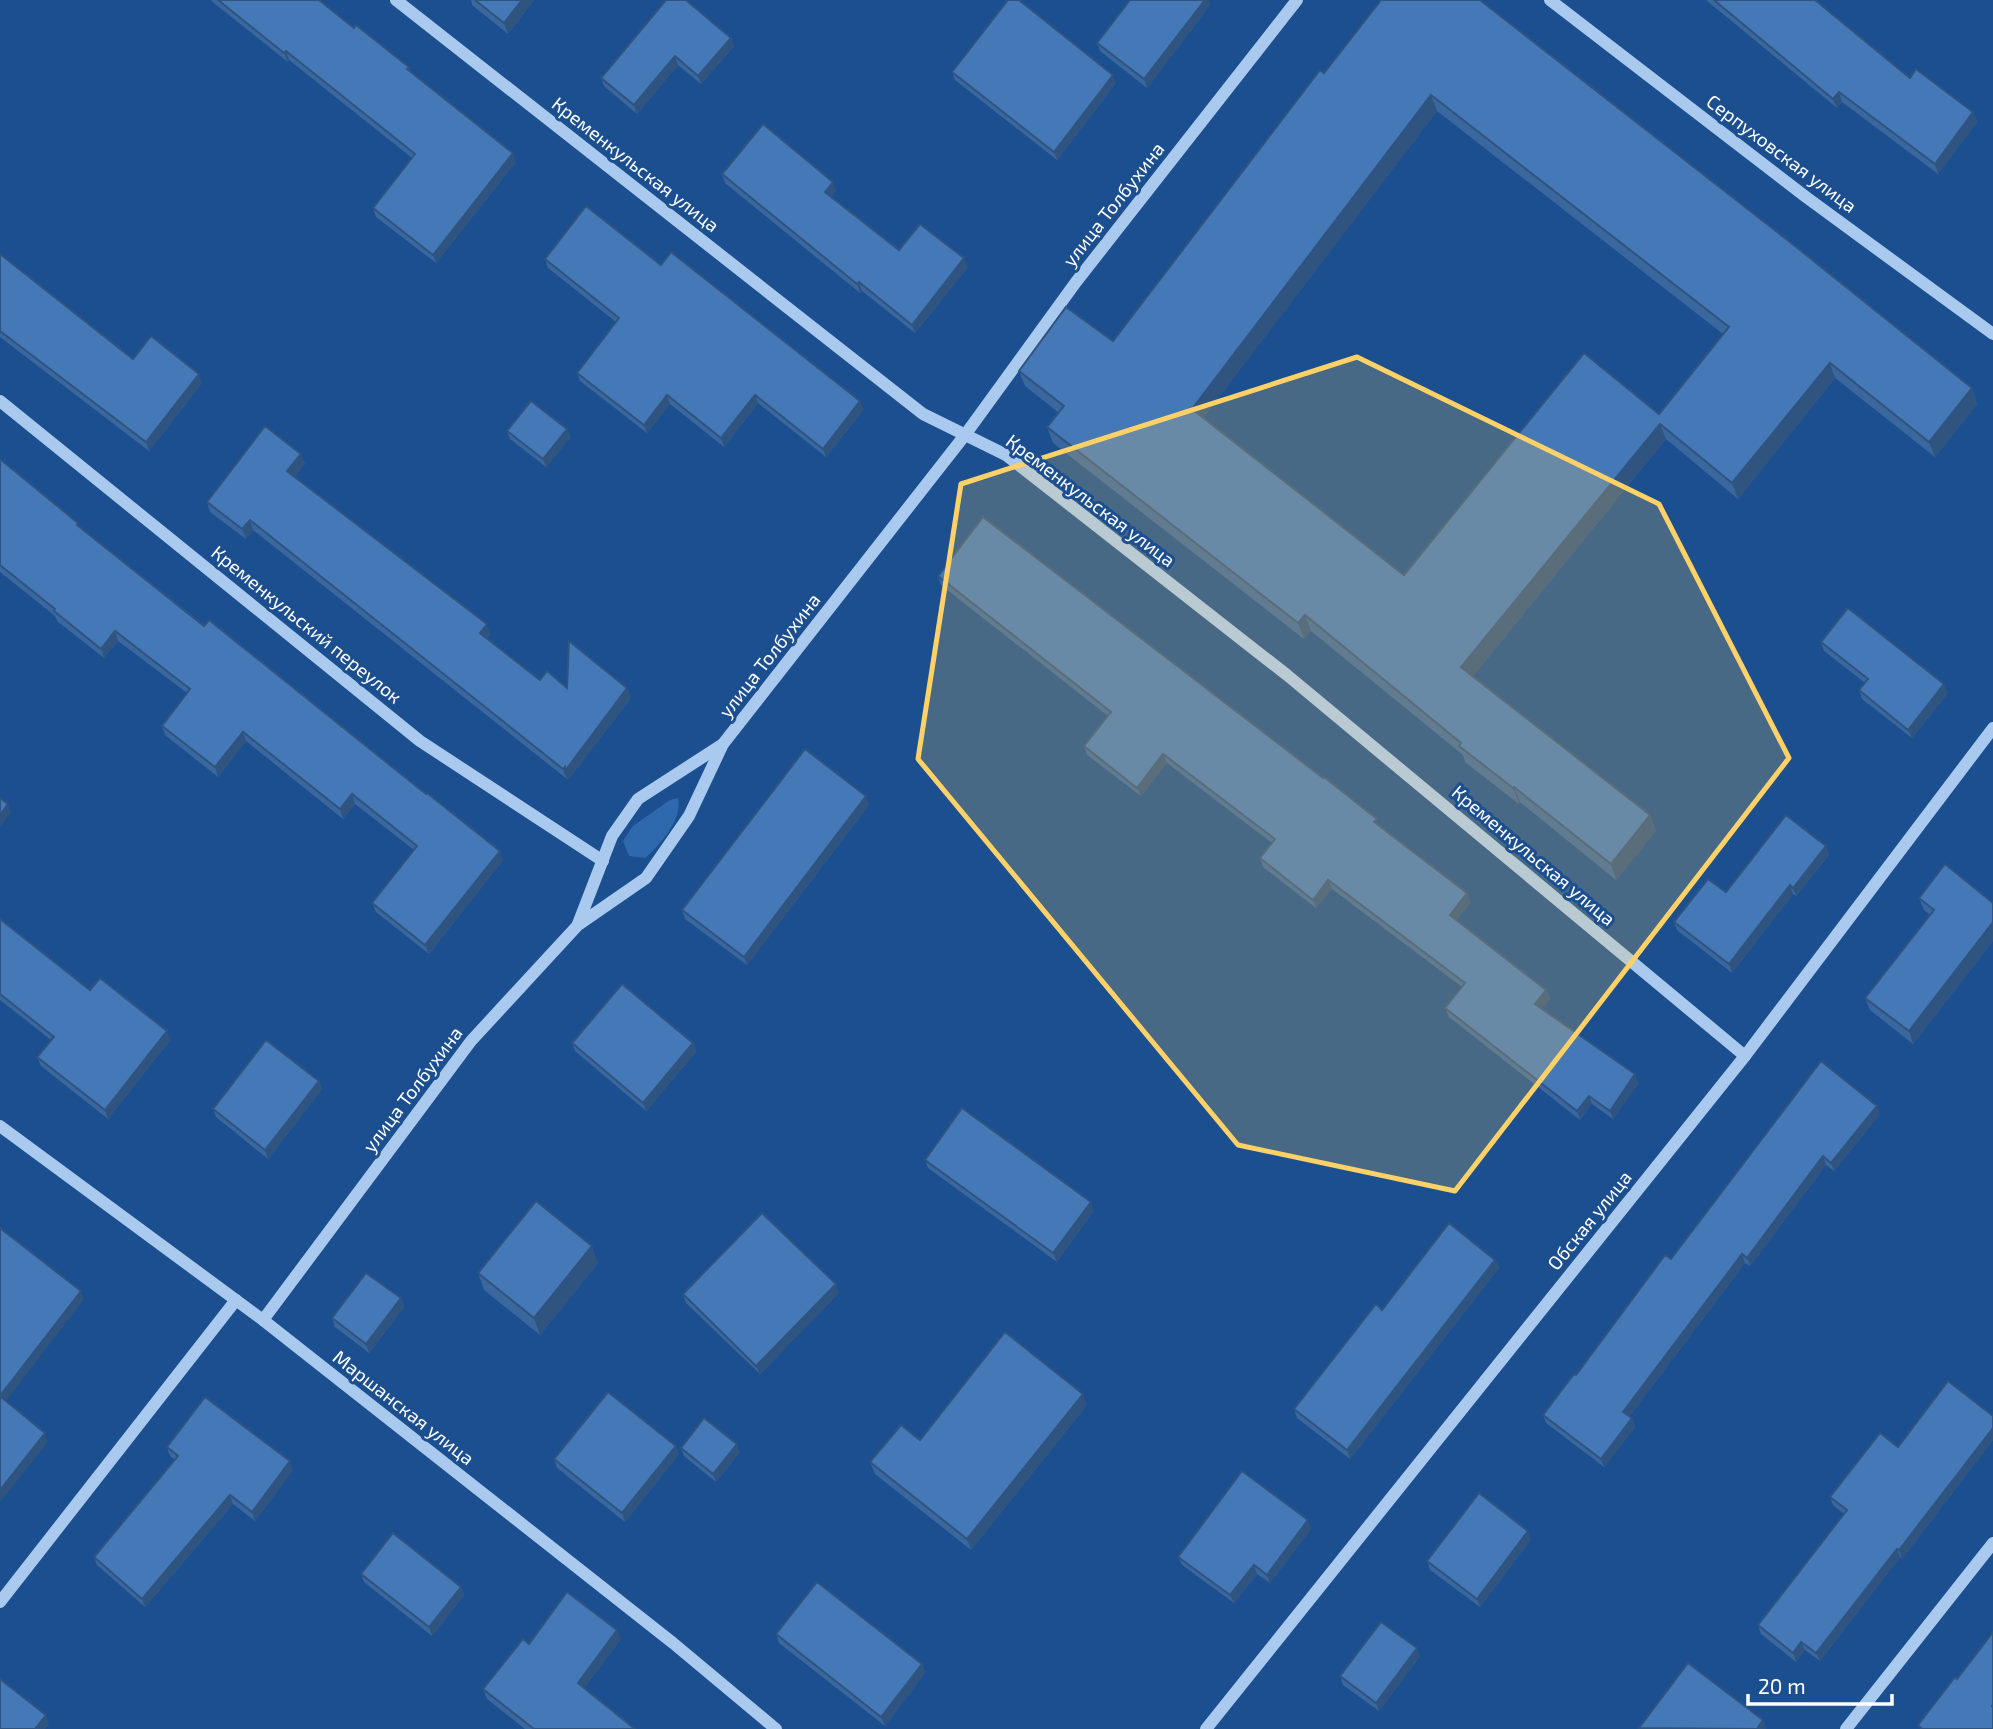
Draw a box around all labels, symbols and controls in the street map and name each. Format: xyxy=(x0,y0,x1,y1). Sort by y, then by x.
street label: Серпуховская улица xyxy=(1702,89,1862,218)
street label: Кременкульская улица xyxy=(547,92,724,237)
street label: улица Толбухина xyxy=(1057,137,1169,271)
street label: Кременкульская улица xyxy=(1001,429,1180,572)
street label: Кременкульский переулок xyxy=(207,540,407,709)
street label: улица Толбухина xyxy=(713,588,825,722)
street label: Кременкульская улица xyxy=(1447,780,1620,931)
street label: улица Толбухина xyxy=(357,1022,468,1157)
street label: Обская улица xyxy=(1542,1166,1637,1275)
street label: Маршанская улица xyxy=(328,1345,479,1470)
scale bar xyxy=(1748,1662,1892,1706)
text: 20 m xyxy=(1758,1673,1806,1698)

